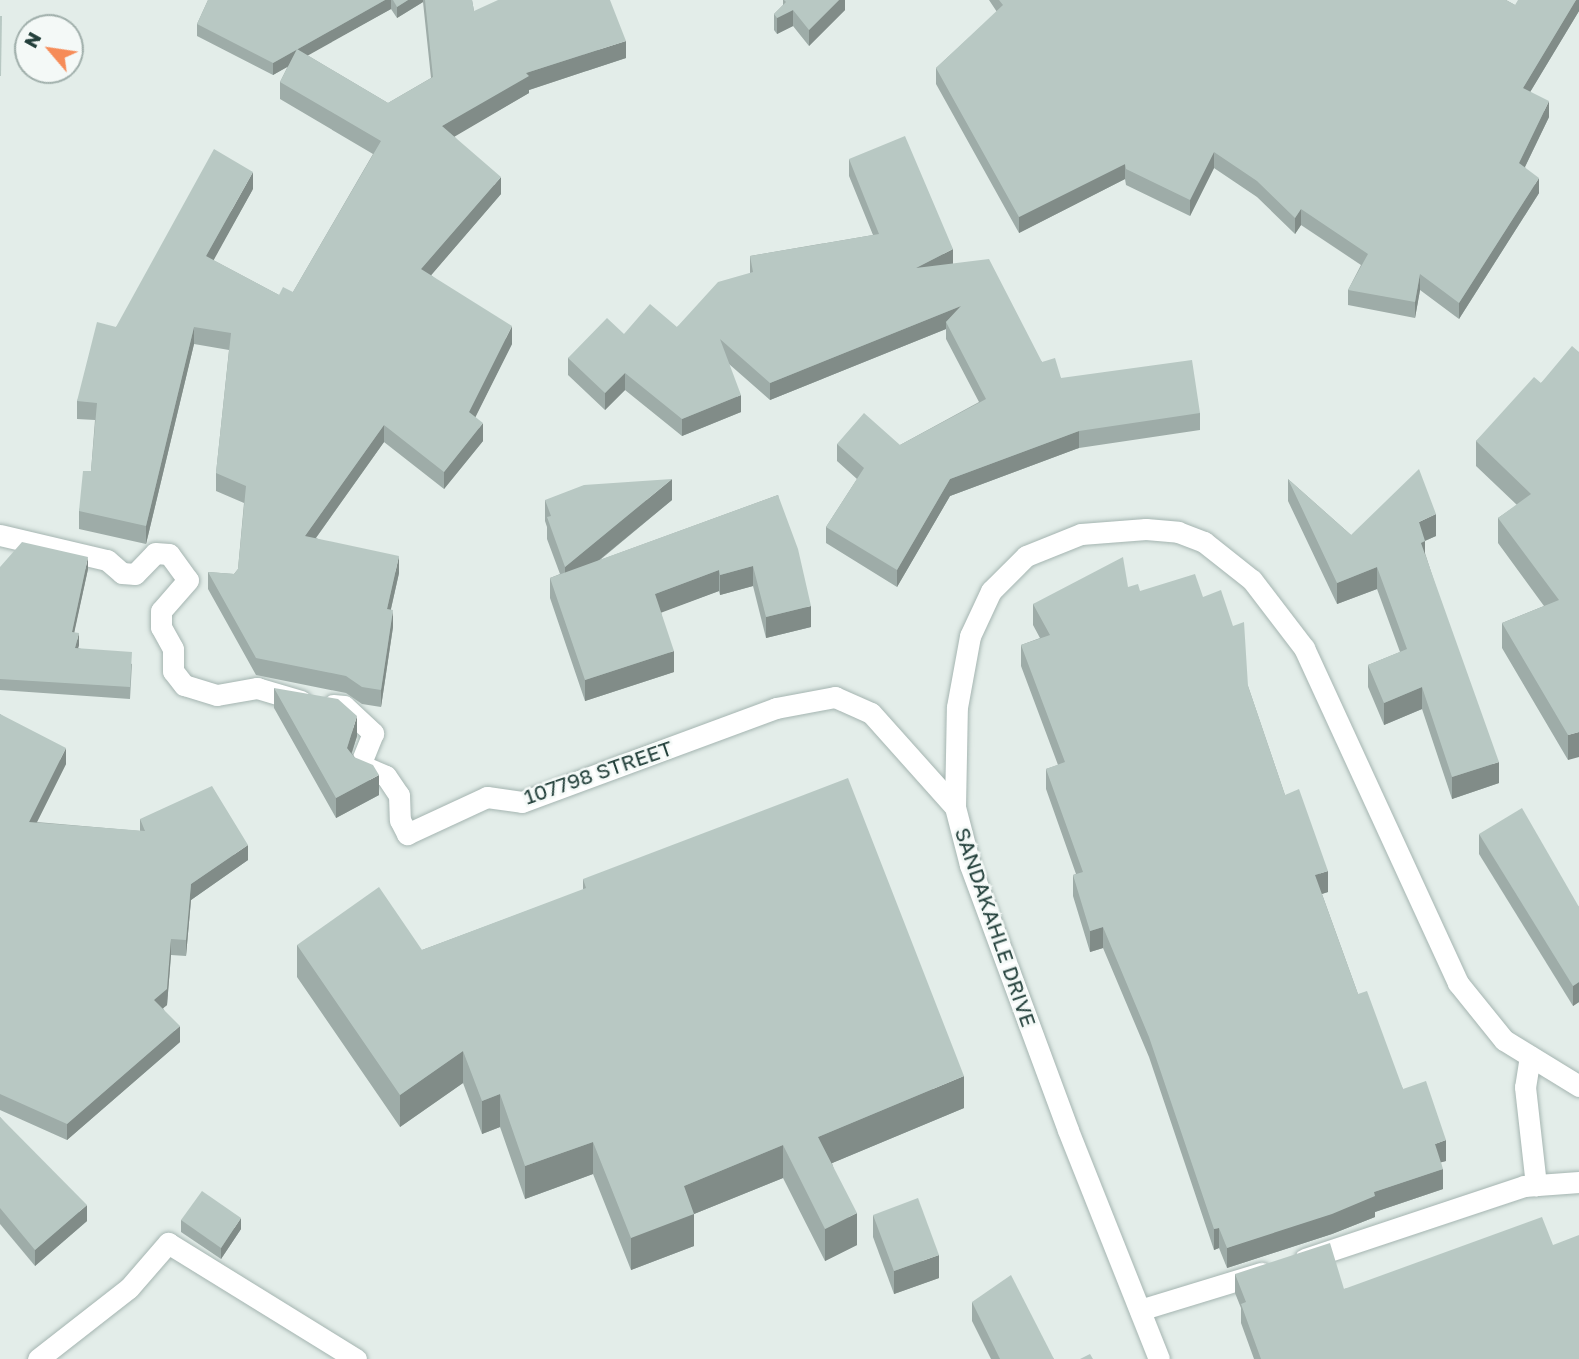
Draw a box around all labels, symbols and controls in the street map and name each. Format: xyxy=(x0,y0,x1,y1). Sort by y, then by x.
north arrow xyxy=(14,14,84,84)
text: N xyxy=(18,28,46,51)
street label: 107798 STREET xyxy=(520,735,676,809)
street label: SANDAKAHLE DRIVE xyxy=(950,824,1042,1030)

